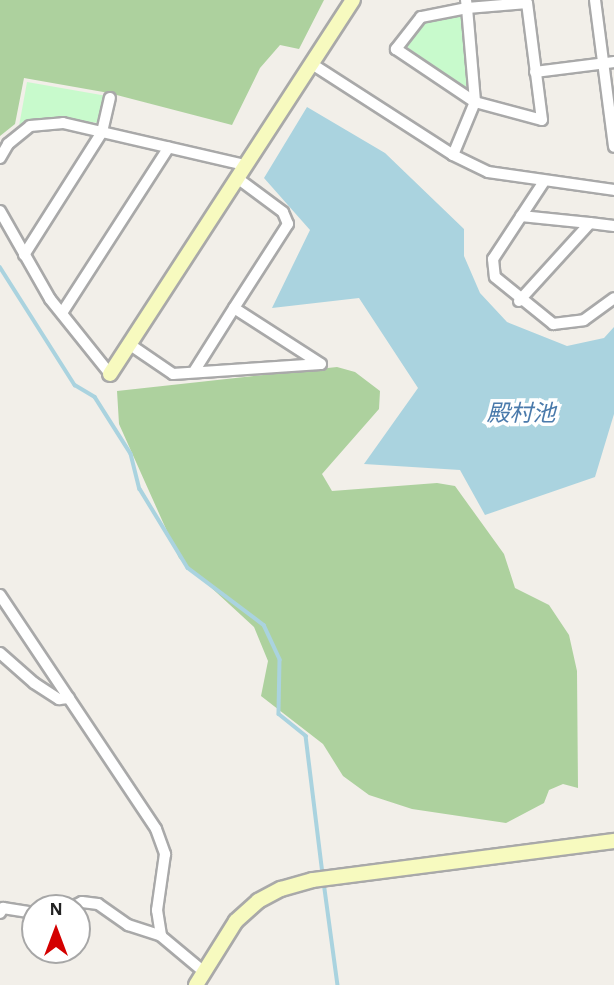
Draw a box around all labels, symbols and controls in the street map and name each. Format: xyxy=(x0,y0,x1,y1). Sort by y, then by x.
water label: 殿村池 xyxy=(487,401,555,429)
north arrow xyxy=(21,894,91,964)
text: N xyxy=(49,900,63,919)

